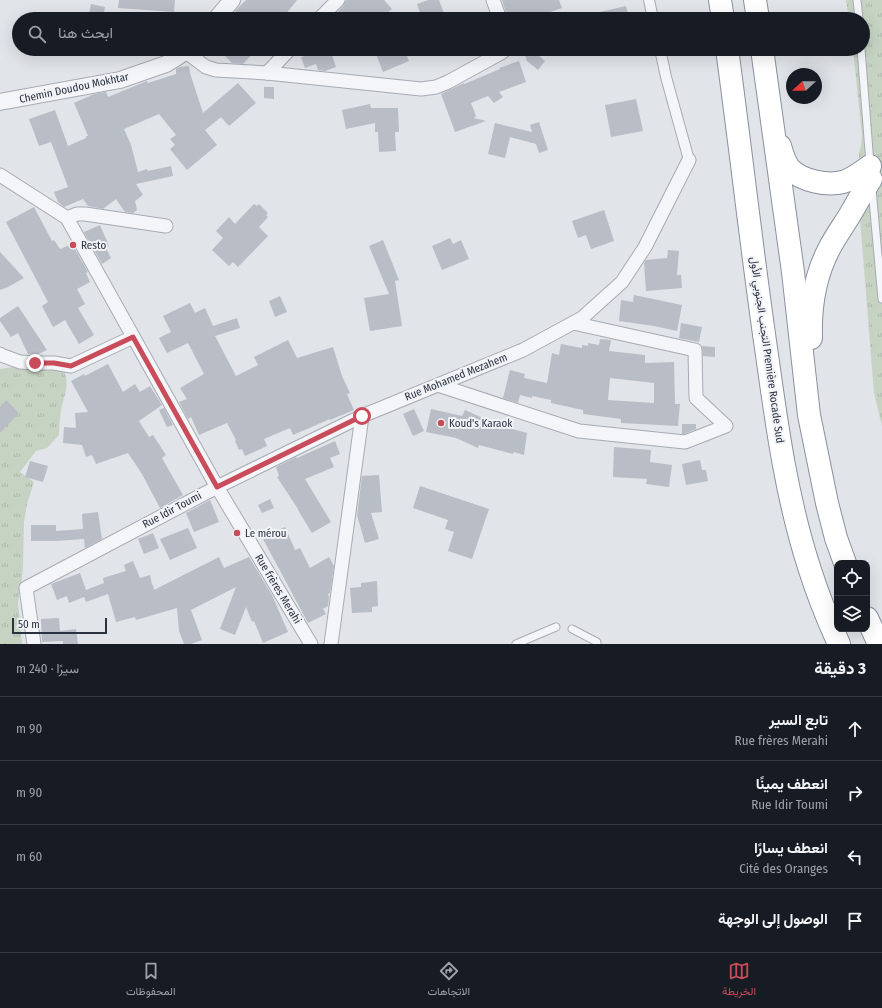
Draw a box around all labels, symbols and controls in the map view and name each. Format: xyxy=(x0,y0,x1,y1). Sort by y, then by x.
search box xyxy=(12,12,870,56)
icon: search xyxy=(26,23,48,45)
text: ابحث هنا xyxy=(58,24,113,42)
north arrow xyxy=(786,68,822,104)
street label: Chemin Doudou Mokhtar xyxy=(18,70,130,106)
place label: Resto xyxy=(81,239,106,252)
marker: Resto xyxy=(68,240,78,250)
street label: التجنب الجنوبي الأول Première Rocade Sud xyxy=(745,256,787,444)
street label: Rue Mohamed Mezahem xyxy=(403,350,509,404)
route end xyxy=(26,354,44,372)
route start xyxy=(353,407,371,425)
place label: Koud's Karaok xyxy=(449,417,513,430)
marker: Koud's Karaok xyxy=(436,418,446,428)
street label: Rue Idir Toumi xyxy=(140,489,204,531)
place label: Le mérou xyxy=(245,527,287,540)
marker: Le mérou xyxy=(232,528,242,538)
street label: Rue frères Merahi xyxy=(252,552,304,626)
map controls xyxy=(834,560,870,632)
button: locate xyxy=(834,560,870,596)
button: layers xyxy=(834,596,870,632)
scale bar xyxy=(12,616,107,635)
text: 50 m xyxy=(18,618,40,631)
text: 3 دقيقة xyxy=(814,658,866,679)
text: سيرًا · 240 m xyxy=(16,661,79,676)
text: تابع السير xyxy=(769,711,828,729)
icon: ahead xyxy=(844,718,866,740)
text: 90 m xyxy=(16,721,42,736)
text: Rue frères Merahi xyxy=(735,733,828,748)
text: انعطف يمينًا xyxy=(756,775,828,793)
icon: right xyxy=(844,782,866,804)
text: 90 m xyxy=(16,785,42,800)
text: Rue Idir Toumi xyxy=(751,797,828,812)
text: انعطف يسارًا xyxy=(754,839,828,857)
icon: left xyxy=(844,846,866,868)
text: 60 m xyxy=(16,849,42,864)
text: Cité des Oranges xyxy=(739,861,828,876)
text: الوصول إلى الوجهة xyxy=(718,910,828,928)
icon: arrive xyxy=(844,910,866,932)
tab: المحفوظات xyxy=(126,960,176,1001)
tab: الاتجاهات xyxy=(427,960,470,1001)
tab: الخريطة xyxy=(722,960,756,1001)

